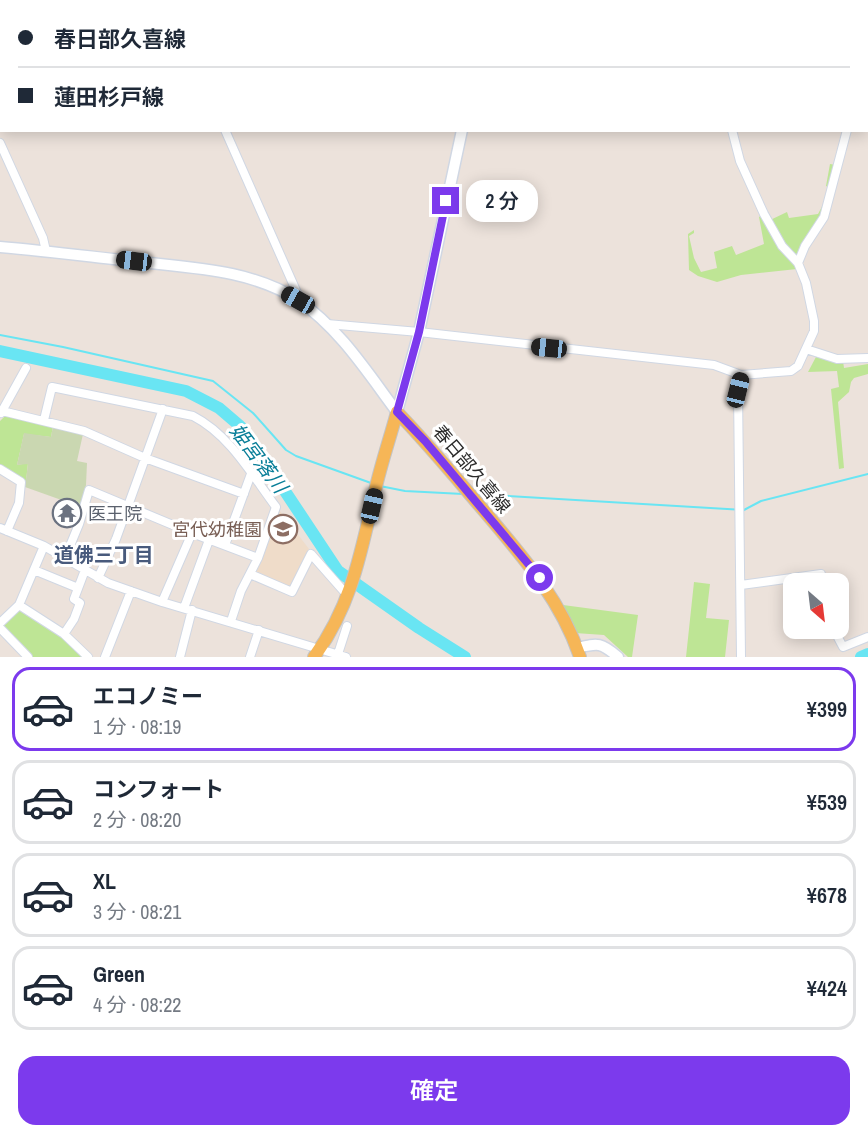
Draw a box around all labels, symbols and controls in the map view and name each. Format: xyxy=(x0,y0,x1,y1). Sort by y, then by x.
text: 春日部久喜線 xyxy=(54,24,186,54)
text: 蓮田杉戸線 xyxy=(54,82,164,112)
callout: 2 分 xyxy=(467,180,539,222)
route end xyxy=(432,187,459,214)
text: 2 分 xyxy=(485,187,519,214)
car xyxy=(115,250,153,272)
car xyxy=(278,283,318,317)
car xyxy=(530,337,568,359)
car xyxy=(725,370,751,410)
water label: 姫宮落川 xyxy=(224,418,295,500)
street label: 春日部久喜線 xyxy=(428,420,516,518)
car xyxy=(359,486,385,526)
temple icon: 医王院 xyxy=(51,497,83,529)
place label: 医王院 xyxy=(88,501,142,526)
school or university icon: 宮代幼稚園 xyxy=(267,513,299,545)
place label: 宮代幼稚園 xyxy=(172,517,262,542)
district label: 道佛三丁目 xyxy=(54,541,154,568)
route start xyxy=(526,564,553,591)
north arrow xyxy=(783,573,849,639)
map controls xyxy=(783,573,849,639)
text: エコノミー xyxy=(93,681,203,711)
icon: car xyxy=(21,682,75,736)
text: ¥399 xyxy=(807,694,847,724)
text: 1 分 · 08:19 xyxy=(93,713,181,740)
text: コンフォート xyxy=(93,774,224,804)
icon: car xyxy=(21,775,75,829)
text: ¥539 xyxy=(807,787,847,817)
text: 2 分 · 08:20 xyxy=(93,806,181,833)
text: XL xyxy=(93,866,116,896)
icon: car xyxy=(21,868,75,922)
text: ¥678 xyxy=(807,880,847,910)
text: 3 分 · 08:21 xyxy=(93,898,181,925)
text: Green xyxy=(93,959,145,989)
icon: car xyxy=(21,961,75,1015)
text: ¥424 xyxy=(807,973,847,1003)
text: 4 分 · 08:22 xyxy=(93,991,181,1018)
button: 確定 xyxy=(18,1056,850,1125)

